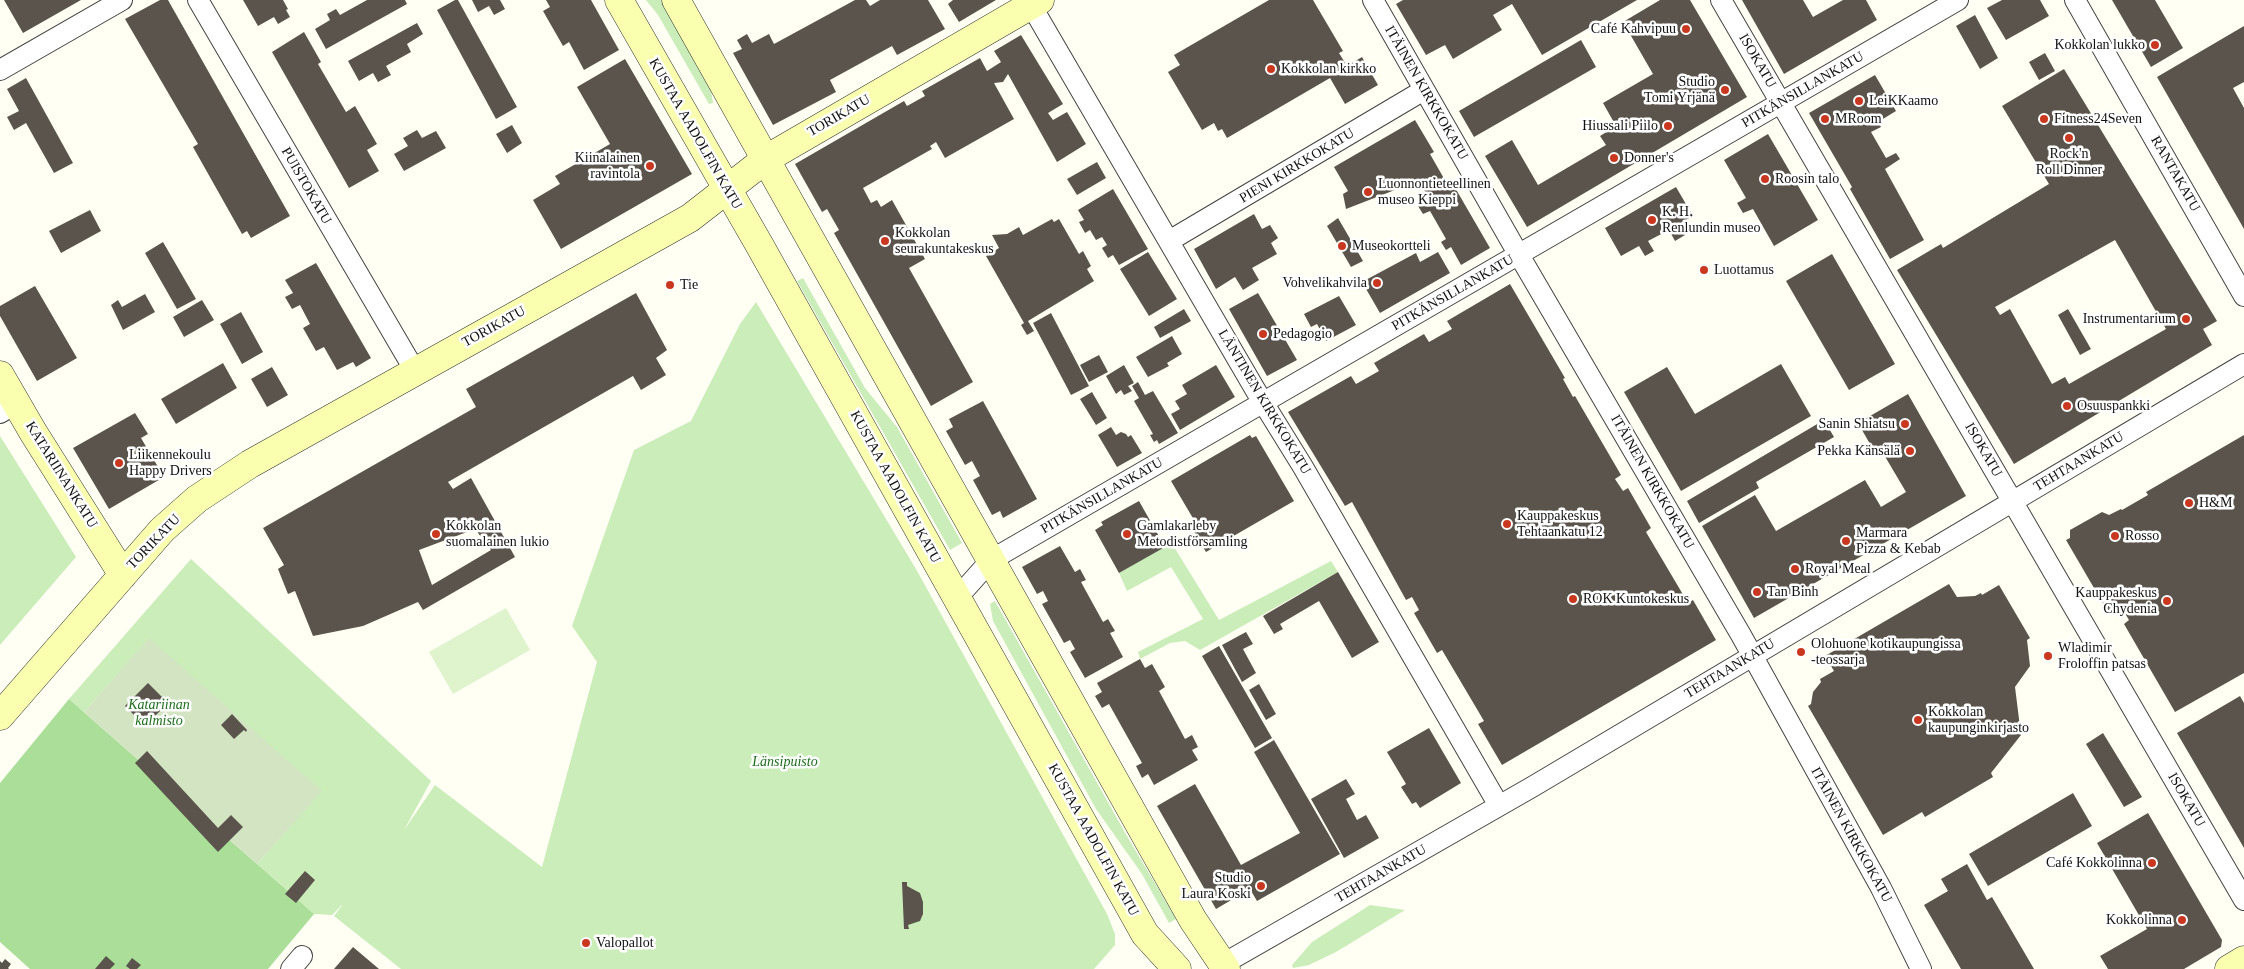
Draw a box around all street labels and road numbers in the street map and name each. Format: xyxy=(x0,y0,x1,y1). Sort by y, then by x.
street label: ITÄINEN KIRKKOKATU xyxy=(1381,23,1471,163)
street label: ISOKATU xyxy=(1735,31,1779,91)
street label: PITKÄNSILLANKATU xyxy=(1739,48,1867,132)
street label: KUSTAA AADOLFIN KATU xyxy=(645,56,745,212)
street label: TORIKATU xyxy=(805,91,873,141)
street label: PIENI KIRKKOKATU xyxy=(1237,125,1357,207)
street label: RANTAKATU xyxy=(2147,133,2203,215)
street label: PUISTOKATU xyxy=(277,145,335,227)
street label: PITKÄNSILLANKATU xyxy=(1389,251,1517,335)
street label: TORIKATU xyxy=(459,303,529,351)
street label: LÄNTINEN KIRKKOKATU xyxy=(1214,327,1314,477)
street label: KUSTAA AADOLFIN KATU xyxy=(846,408,944,566)
street label: ITÄINEN KIRKKOKATU xyxy=(1607,412,1697,552)
street label: KATARIINANKATU xyxy=(21,419,101,531)
street label: ISOKATU xyxy=(1961,420,2005,480)
street label: TEHTAANKATU xyxy=(2031,428,2127,496)
street label: PITKÄNSILLANKATU xyxy=(1038,454,1166,538)
street label: TORIKATU xyxy=(124,511,184,573)
street label: TEHTAANKATU xyxy=(1682,635,1778,703)
street label: KUSTAA AADOLFIN KATU xyxy=(1044,761,1142,919)
street label: ITÄINEN KIRKKOKATU xyxy=(1807,764,1895,906)
street label: ISOKATU xyxy=(2164,770,2208,830)
street label: TEHTAANKATU xyxy=(1332,841,1430,907)

